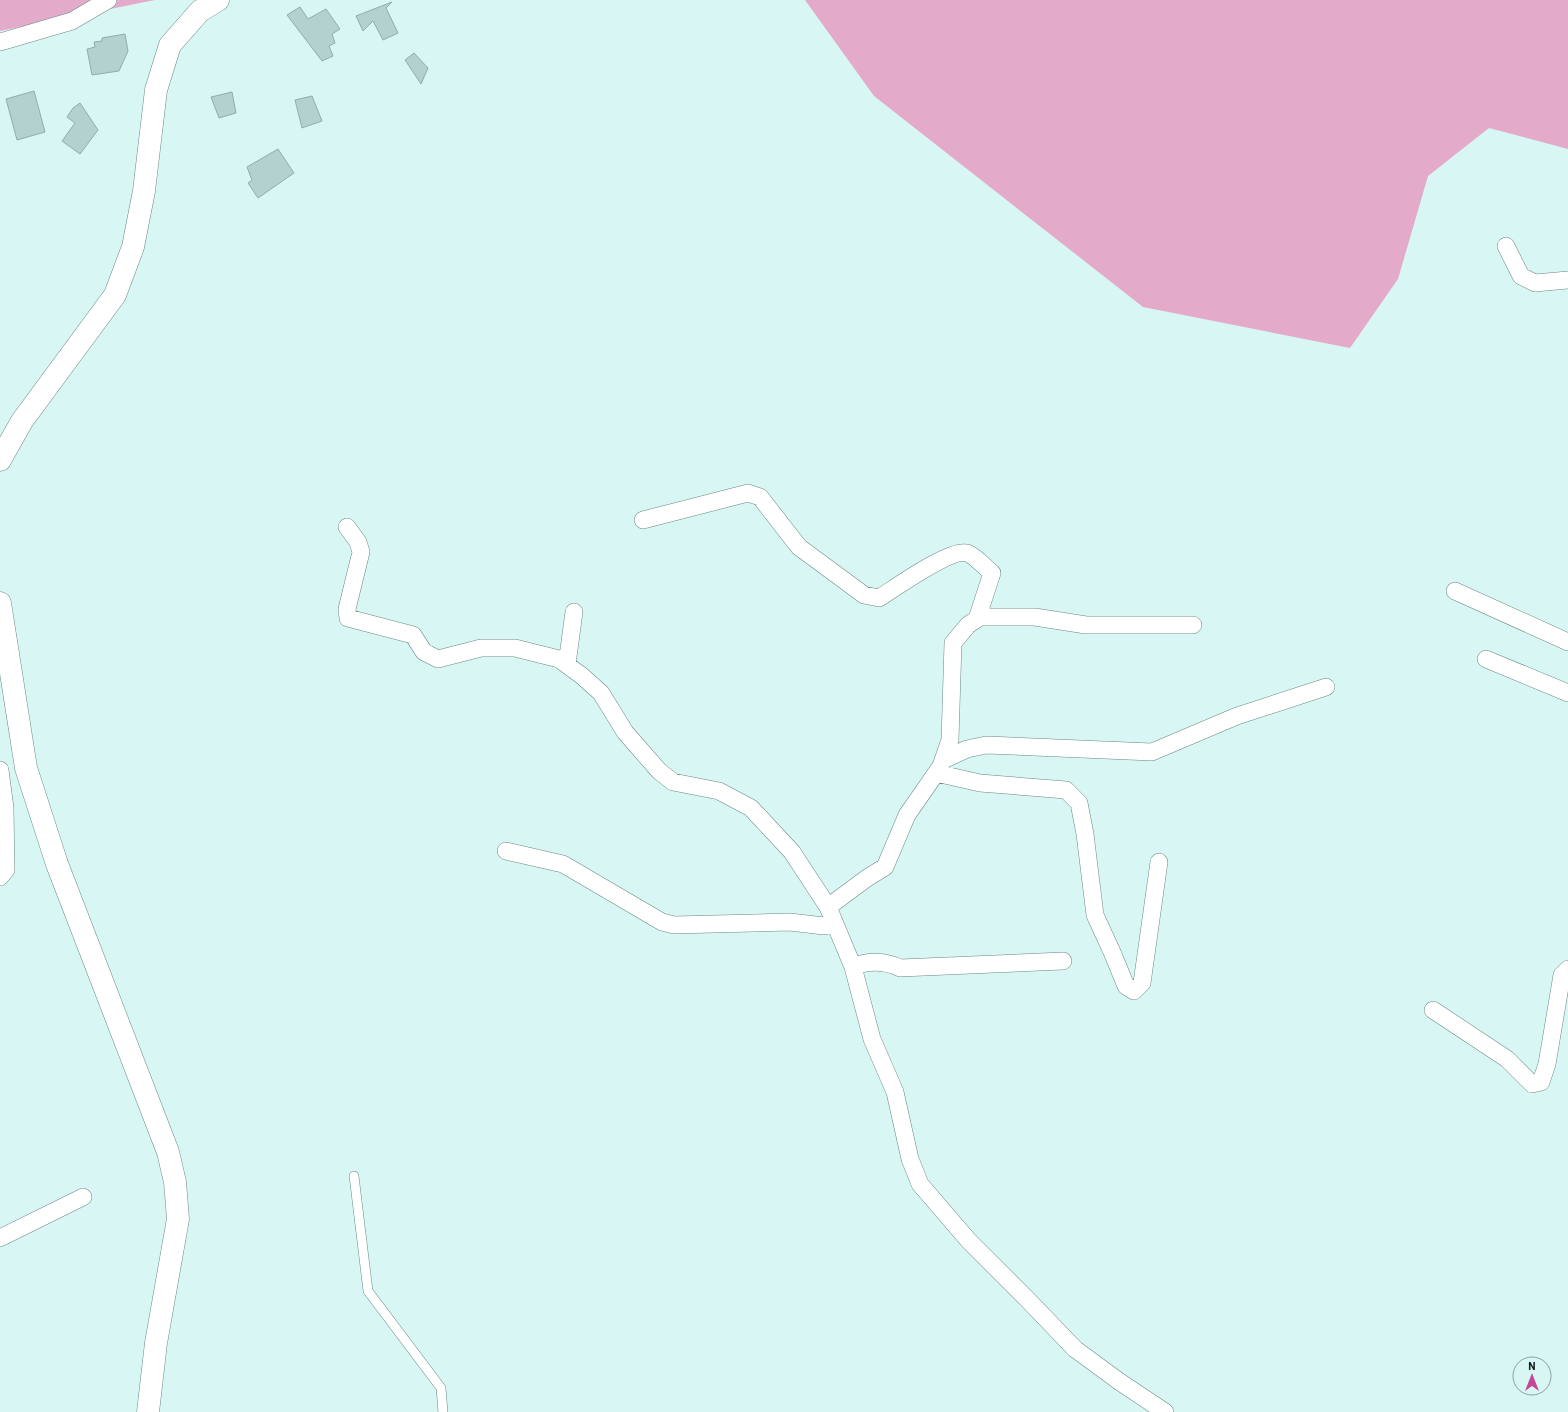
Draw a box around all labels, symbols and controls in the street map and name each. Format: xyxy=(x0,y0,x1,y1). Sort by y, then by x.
north arrow xyxy=(1512,1356,1552,1396)
text: N xyxy=(1528,1359,1536,1372)

